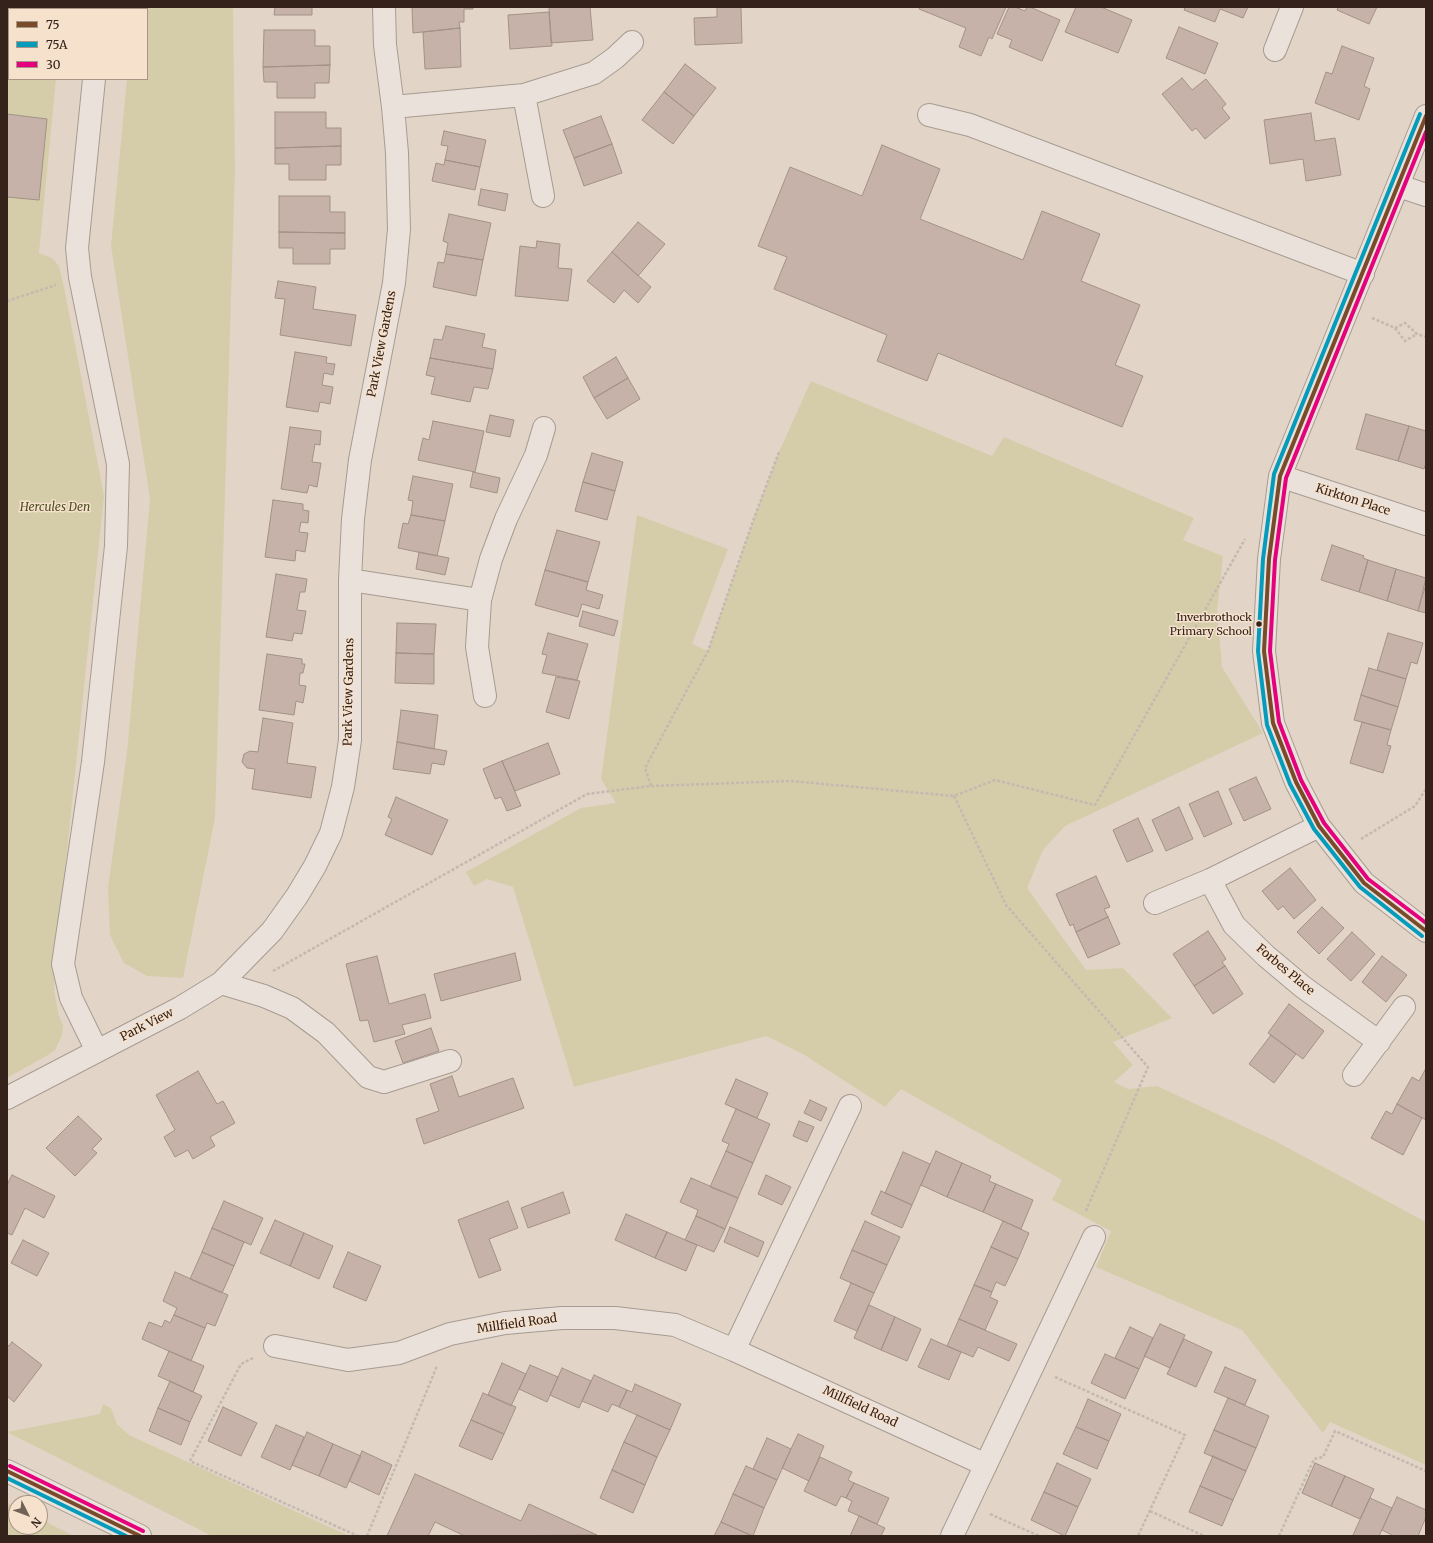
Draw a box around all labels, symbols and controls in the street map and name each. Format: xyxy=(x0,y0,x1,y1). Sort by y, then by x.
legend xyxy=(8,8,148,80)
text: 75 xyxy=(46,17,59,32)
text: 75A xyxy=(46,37,68,52)
text: 30 xyxy=(46,57,60,72)
street label: Park View Gardens xyxy=(365,290,399,398)
street label: Kirkton Place xyxy=(1314,481,1392,519)
park label: Hercules Den xyxy=(20,501,90,515)
place label: Inverbrothock Primary School xyxy=(1170,611,1252,637)
marker: Inverbrothock Primary School xyxy=(1254,619,1264,629)
street label: Park View Gardens xyxy=(341,638,357,746)
street label: Forbes Place xyxy=(1253,941,1317,999)
street label: Park View xyxy=(118,1005,176,1045)
street label: Millfield Road xyxy=(476,1311,558,1337)
street label: Millfield Road xyxy=(820,1383,900,1431)
north arrow xyxy=(8,1495,48,1535)
text: N xyxy=(28,1514,44,1530)

